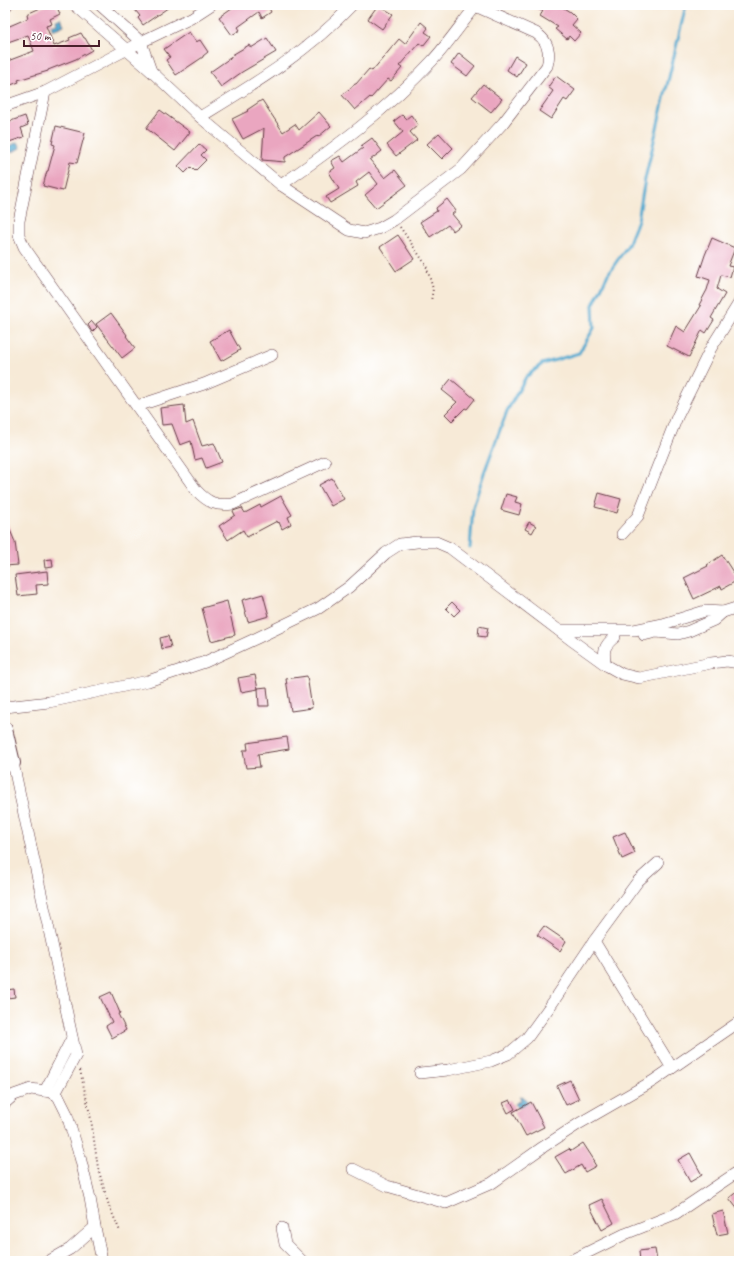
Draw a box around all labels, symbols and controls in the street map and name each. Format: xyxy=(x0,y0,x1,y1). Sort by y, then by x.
scale bar xyxy=(24,22,99,48)
text: 50 m xyxy=(30,28,52,44)

